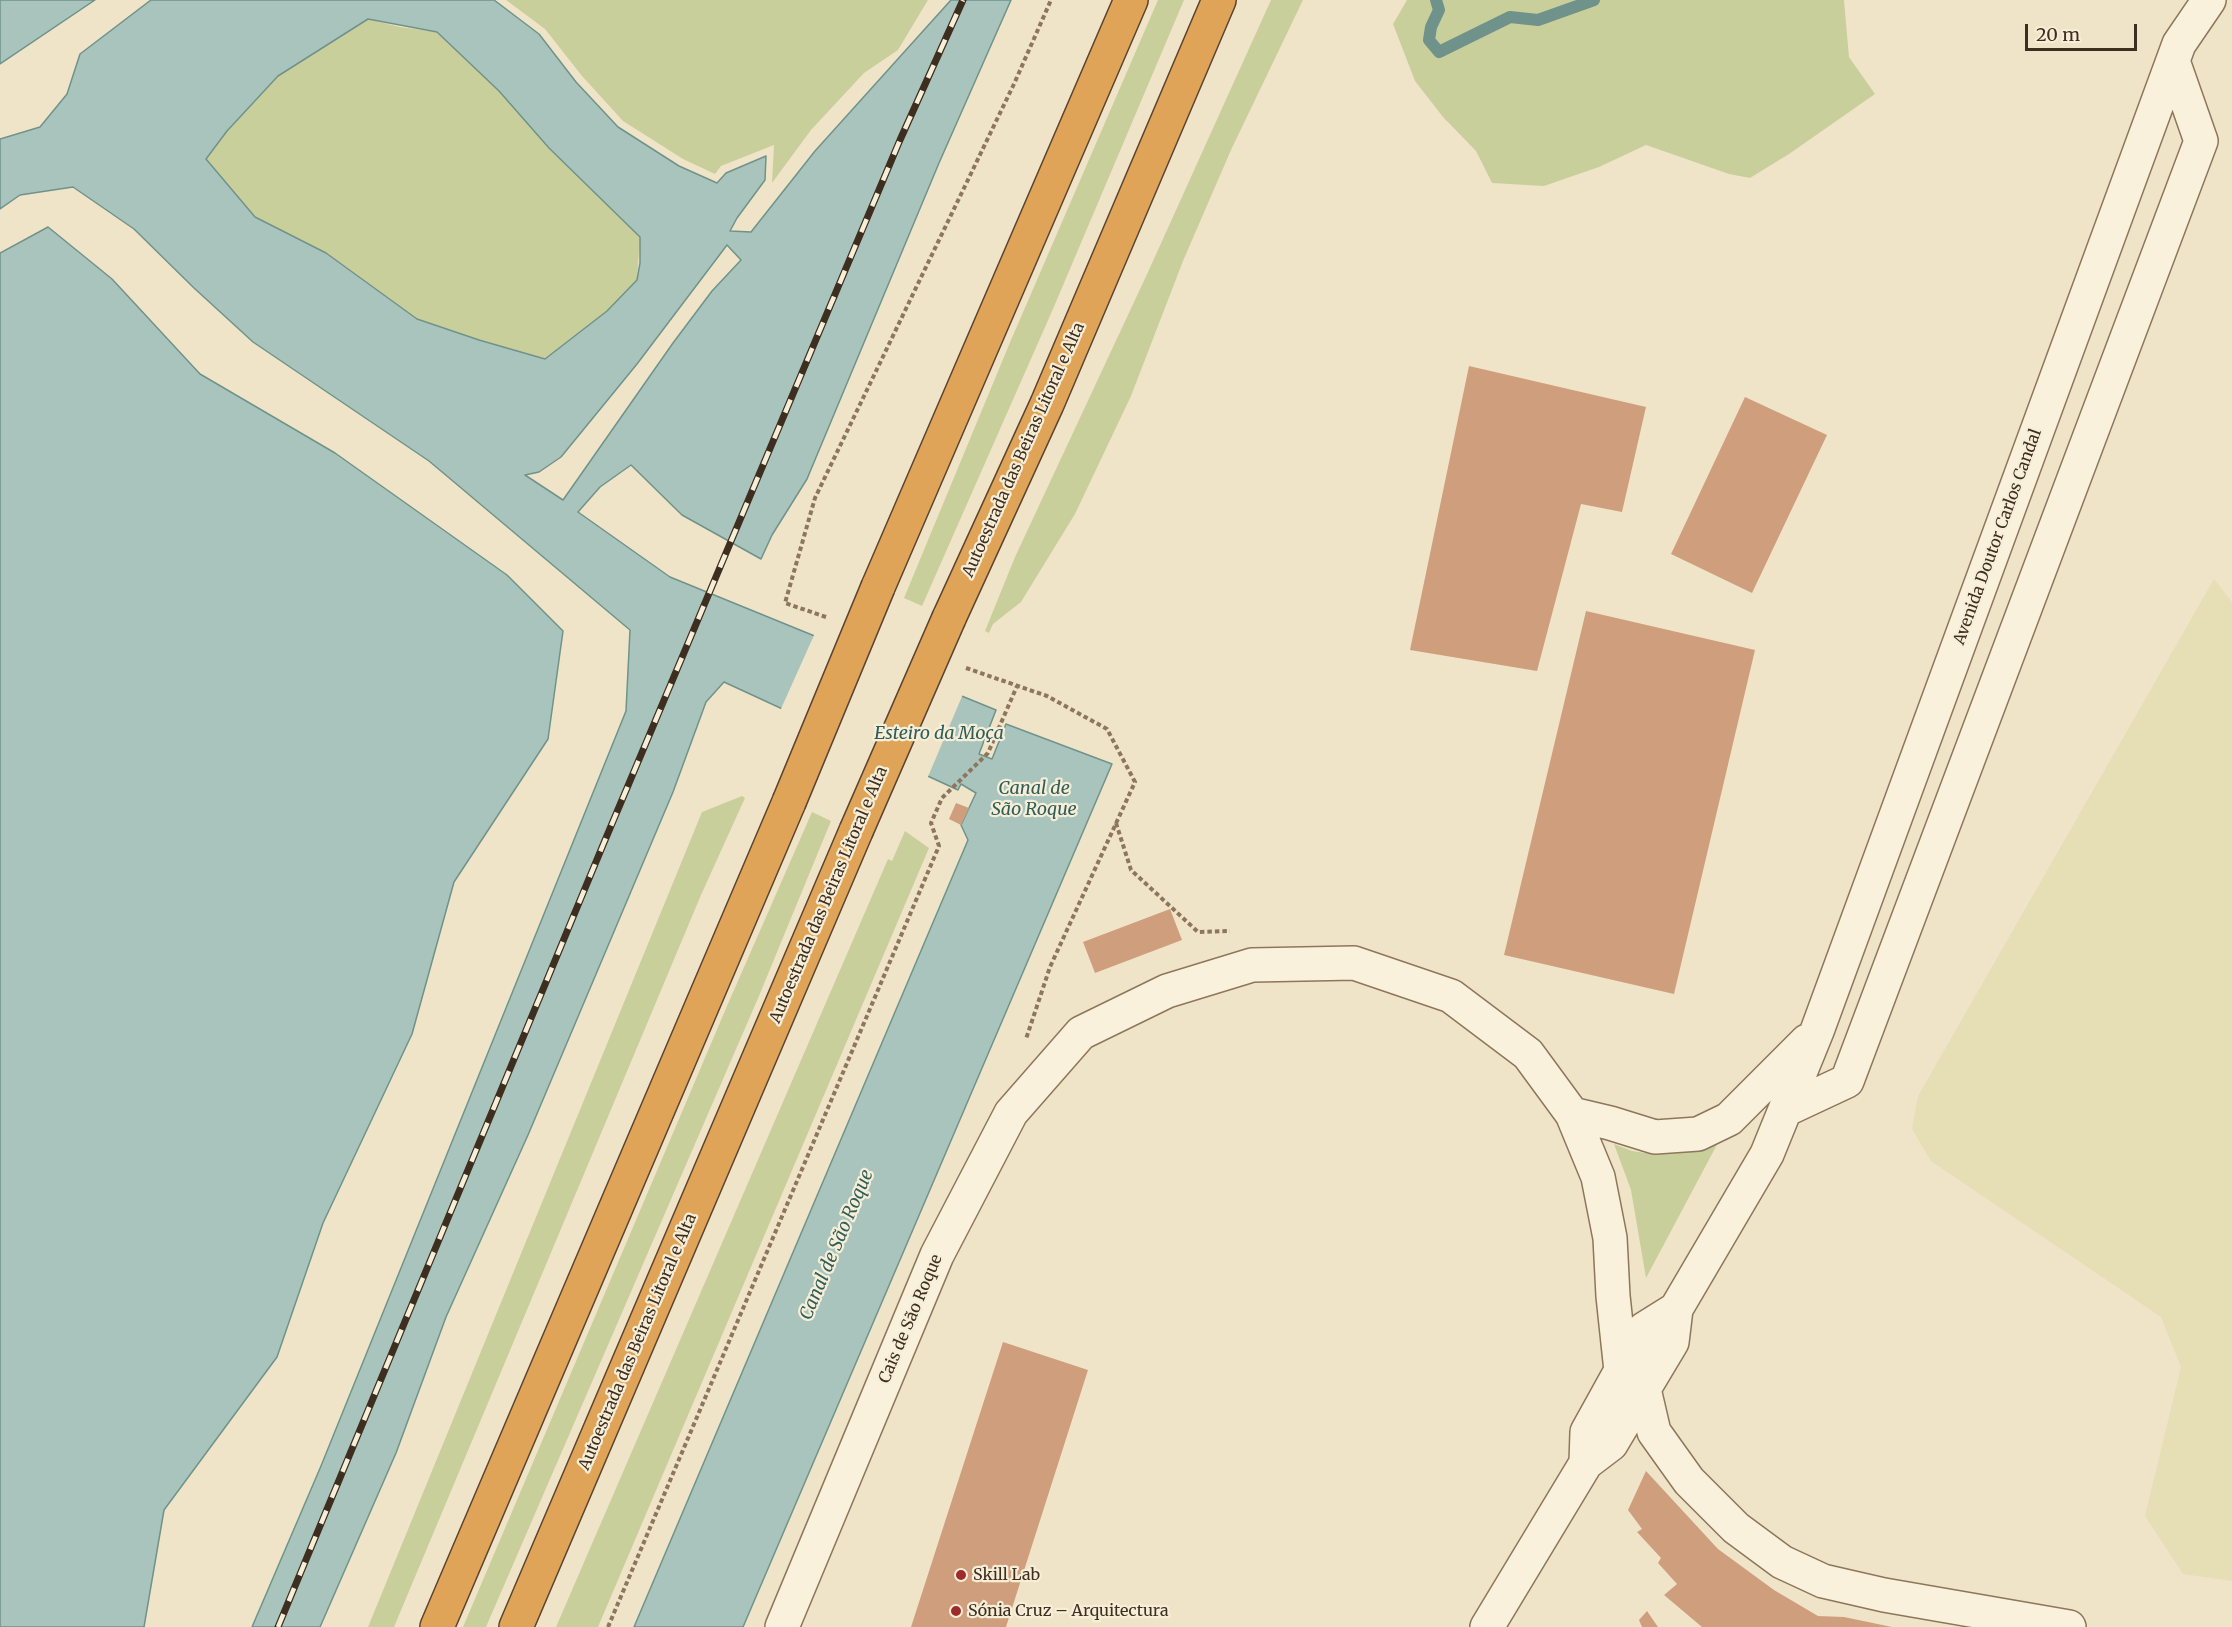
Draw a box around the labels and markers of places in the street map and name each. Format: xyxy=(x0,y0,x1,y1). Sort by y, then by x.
place label: Skill Lab xyxy=(973,1565,1040,1585)
marker: Skill Lab xyxy=(954,1568,968,1582)
place label: Sónia Cruz – Arquitectura xyxy=(968,1601,1168,1621)
marker: Sónia Cruz – Arquitectura xyxy=(949,1604,963,1618)

